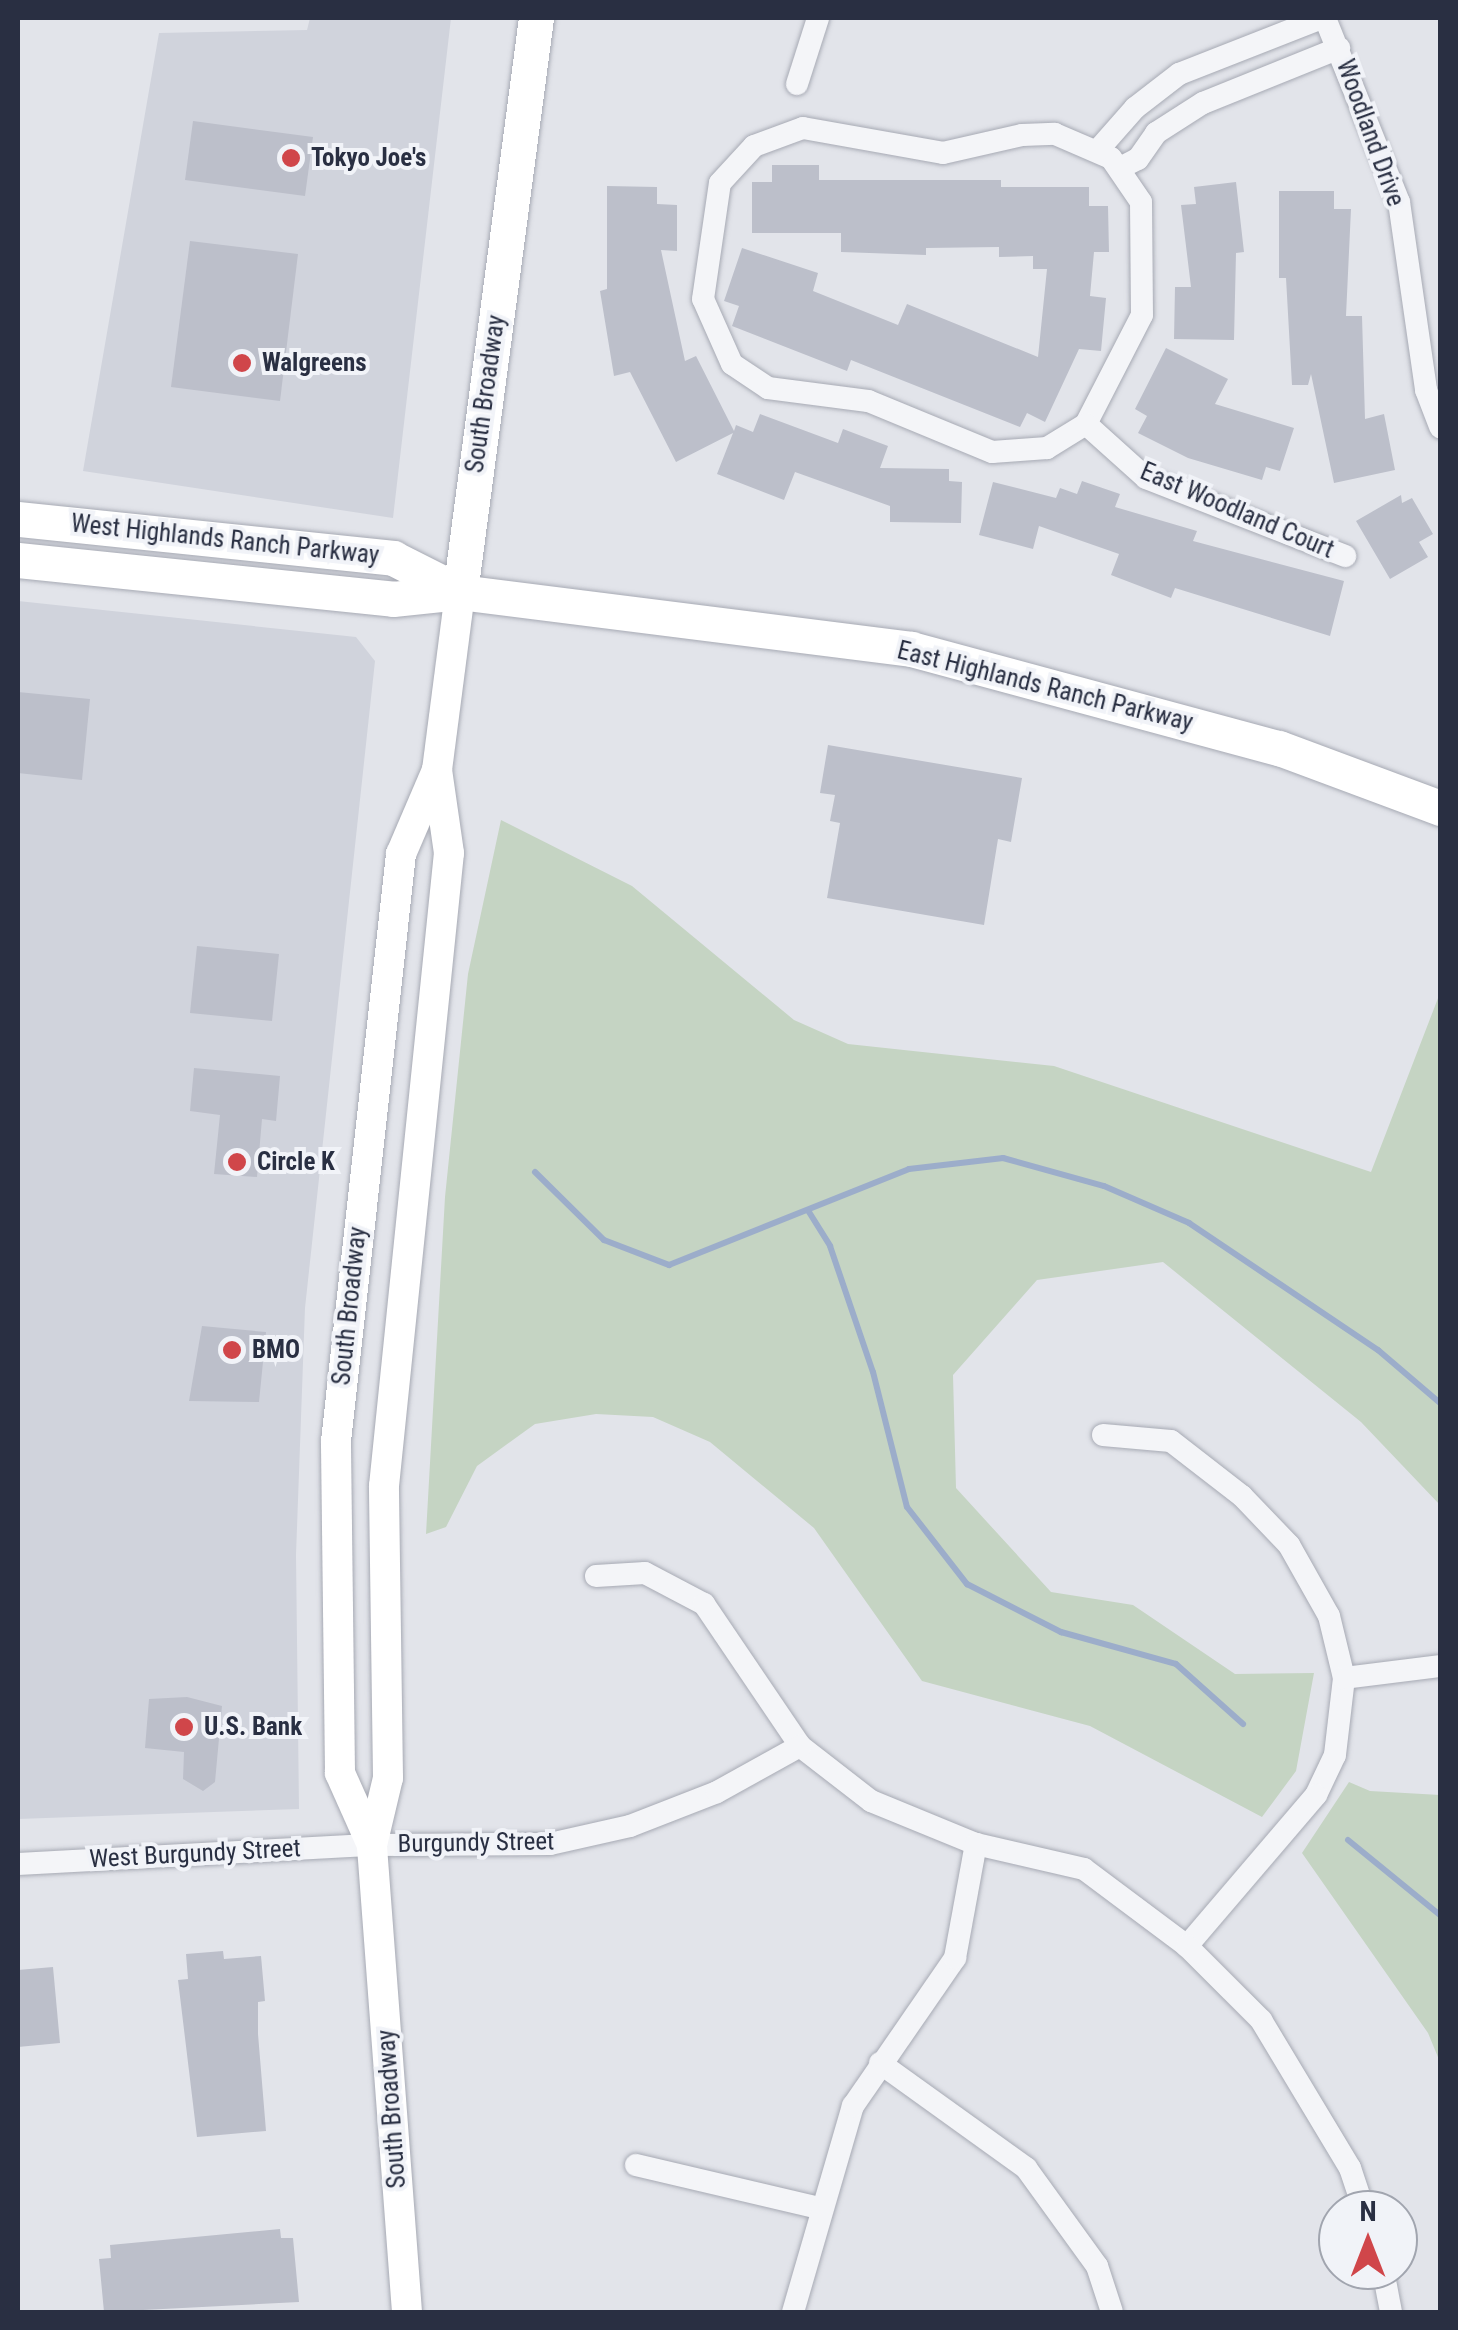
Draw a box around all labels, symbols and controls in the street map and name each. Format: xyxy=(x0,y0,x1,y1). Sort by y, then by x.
street label: Woodland Drive xyxy=(1330,56,1410,210)
place label: Tokyo Joe's xyxy=(311,143,426,173)
marker: Tokyo Joe's xyxy=(280,147,302,169)
street label: South Broadway xyxy=(460,313,512,475)
place label: Walgreens xyxy=(262,348,367,378)
marker: Walgreens xyxy=(231,352,253,374)
street label: East Woodland Court xyxy=(1136,457,1338,565)
street label: West Highlands Ranch Parkway xyxy=(69,509,381,571)
street label: East Highlands Ranch Parkway xyxy=(894,636,1196,738)
place label: Circle K xyxy=(257,1147,335,1177)
marker: Circle K xyxy=(226,1151,248,1173)
street label: South Broadway xyxy=(327,1225,373,1387)
place label: BMO xyxy=(252,1335,300,1365)
marker: BMO xyxy=(221,1339,243,1361)
place label: U.S. Bank xyxy=(204,1712,302,1742)
marker: U.S. Bank xyxy=(173,1716,195,1738)
street label: Burgundy Street xyxy=(397,1827,555,1859)
street label: West Burgundy Street xyxy=(89,1833,301,1875)
street label: South Broadway xyxy=(371,2029,413,2189)
north arrow xyxy=(1318,2190,1418,2290)
text: N xyxy=(1359,2195,1377,2228)

